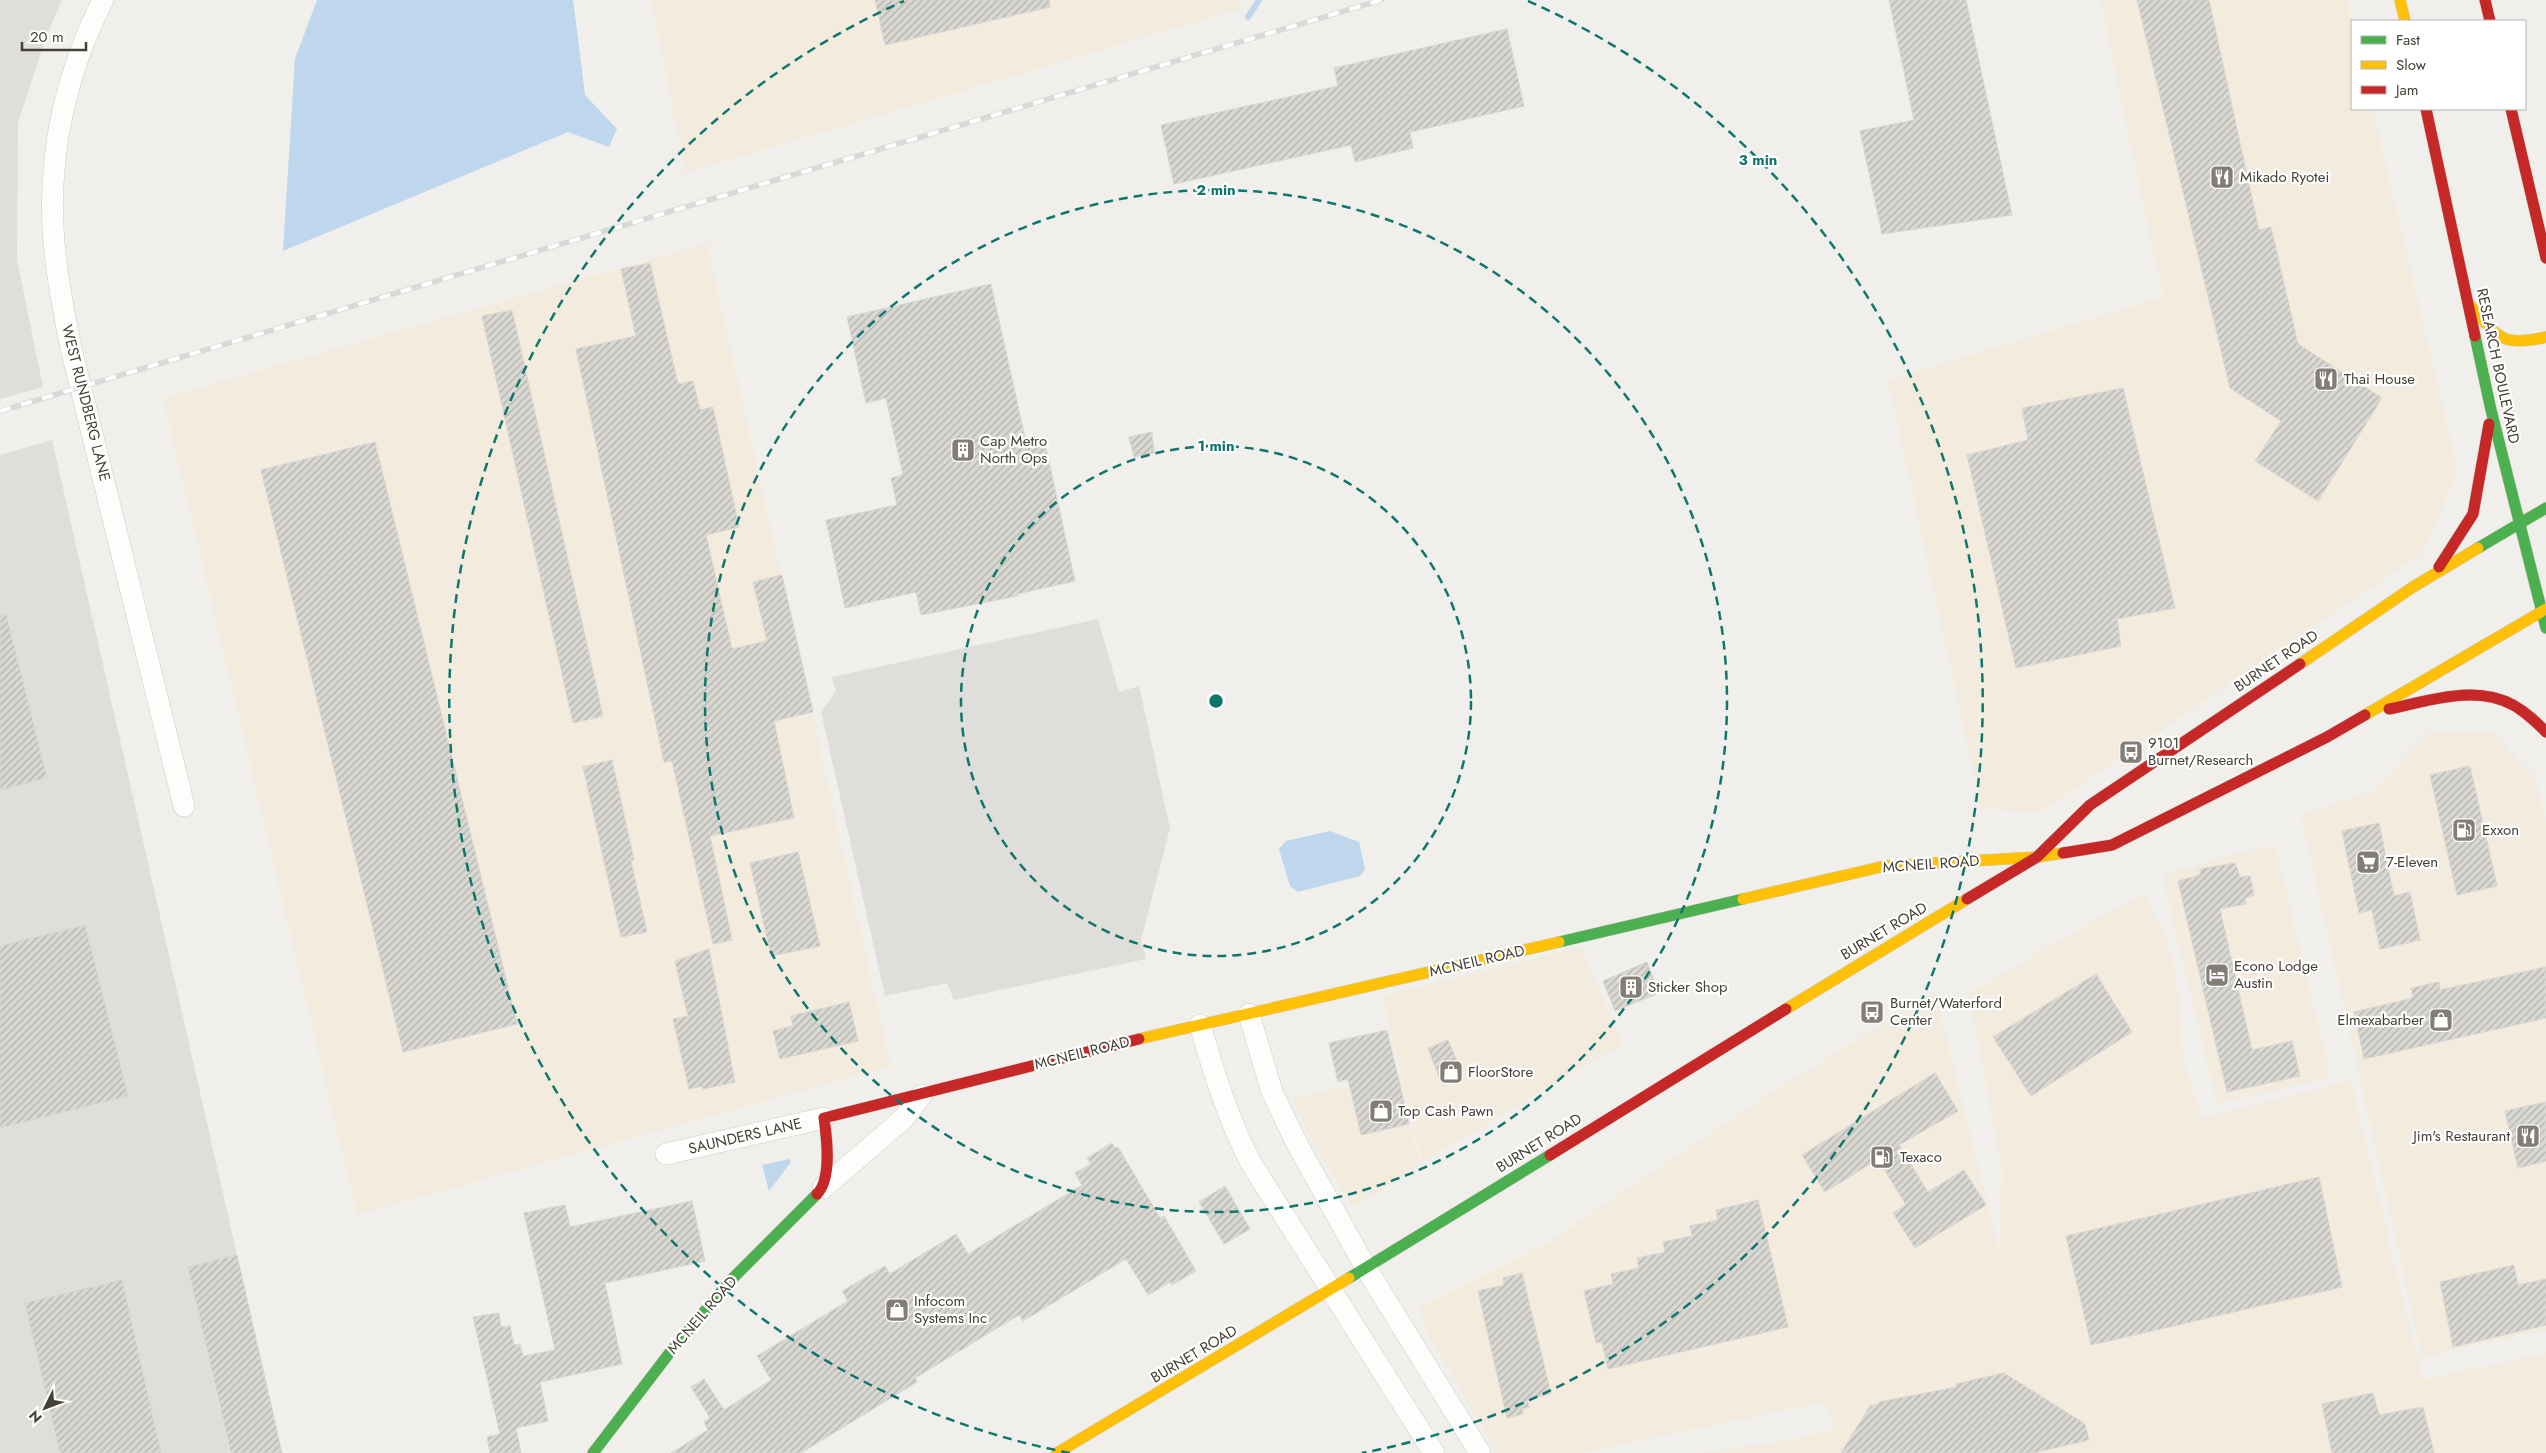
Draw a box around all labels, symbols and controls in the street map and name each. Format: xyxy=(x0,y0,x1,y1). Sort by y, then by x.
scale bar xyxy=(22,20,86,52)
legend xyxy=(2351,20,2526,110)
text: 20 m xyxy=(30,26,64,48)
text: Fast xyxy=(2396,29,2420,51)
text: Slow xyxy=(2396,54,2427,76)
text: Jam xyxy=(2394,79,2419,101)
text: 3 min xyxy=(1739,149,1777,171)
restaurant icon: Mikado Ryotei xyxy=(2209,164,2235,190)
place label: Mikado Ryotei xyxy=(2240,166,2329,188)
text: 2 min xyxy=(1196,179,1236,201)
street label: RESEARCH BOULEVARD xyxy=(2471,286,2525,446)
street label: WEST RUNDBERG LANE xyxy=(56,322,116,484)
restaurant icon: Thai House xyxy=(2313,366,2339,392)
place label: Thai House xyxy=(2344,368,2415,390)
place label: Cap Metro North Ops xyxy=(980,430,1047,469)
text: 1 min xyxy=(1197,435,1235,457)
building icon: Cap Metro North Ops xyxy=(950,437,976,463)
street label: BURNET ROAD xyxy=(2229,625,2323,697)
centre of rings xyxy=(1207,692,1225,710)
place label: 9101 Burnet/Research xyxy=(2148,732,2253,771)
bus stop icon: 9101 Burnet/Research xyxy=(2118,739,2144,765)
fuel station icon: Exxon xyxy=(2451,817,2477,843)
place label: Exxon xyxy=(2482,819,2519,841)
supermarket icon: 7-Eleven xyxy=(2355,849,2381,875)
street label: MCNEIL ROAD xyxy=(1882,850,1980,878)
place label: 7-Eleven xyxy=(2386,851,2438,873)
street label: BURNET ROAD xyxy=(1837,896,1931,966)
street label: MCNEIL ROAD xyxy=(1427,939,1527,983)
place label: Econo Lodge Austin xyxy=(2234,955,2318,994)
hotel icon: Econo Lodge Austin xyxy=(2204,962,2230,988)
building icon: Sticker Shop xyxy=(1618,974,1644,1000)
place label: Sticker Shop xyxy=(1648,976,1728,998)
place label: Burnet/Waterford Center xyxy=(1890,992,2002,1031)
bus stop icon: Burnet/Waterford Center xyxy=(1859,999,1885,1025)
shop icon: Elmexabarber xyxy=(2428,1007,2454,1033)
place label: Elmexabarber xyxy=(2337,1009,2425,1031)
street label: MCNEIL ROAD xyxy=(1032,1031,1132,1075)
shop icon: FloorStore xyxy=(1438,1059,1464,1085)
place label: FloorStore xyxy=(1468,1061,1533,1083)
shop icon: Top Cash Pawn xyxy=(1368,1098,1394,1124)
place label: Top Cash Pawn xyxy=(1398,1100,1494,1122)
street label: BURNET ROAD xyxy=(1492,1108,1586,1178)
street label: SAUNDERS LANE xyxy=(686,1112,804,1160)
restaurant icon: Jim's Restaurant xyxy=(2515,1123,2541,1149)
place label: Jim's Restaurant xyxy=(2411,1125,2510,1147)
fuel station icon: Texaco xyxy=(1869,1144,1895,1170)
place label: Texaco xyxy=(1900,1146,1942,1168)
street label: MCNEIL ROAD xyxy=(662,1271,742,1359)
place label: Infocom Systems Inc xyxy=(914,1290,987,1329)
shop icon: Infocom Systems Inc xyxy=(884,1297,910,1323)
street label: BURNET ROAD xyxy=(1147,1319,1241,1389)
north arrow xyxy=(20,1383,70,1433)
text: N xyxy=(24,1406,46,1428)

